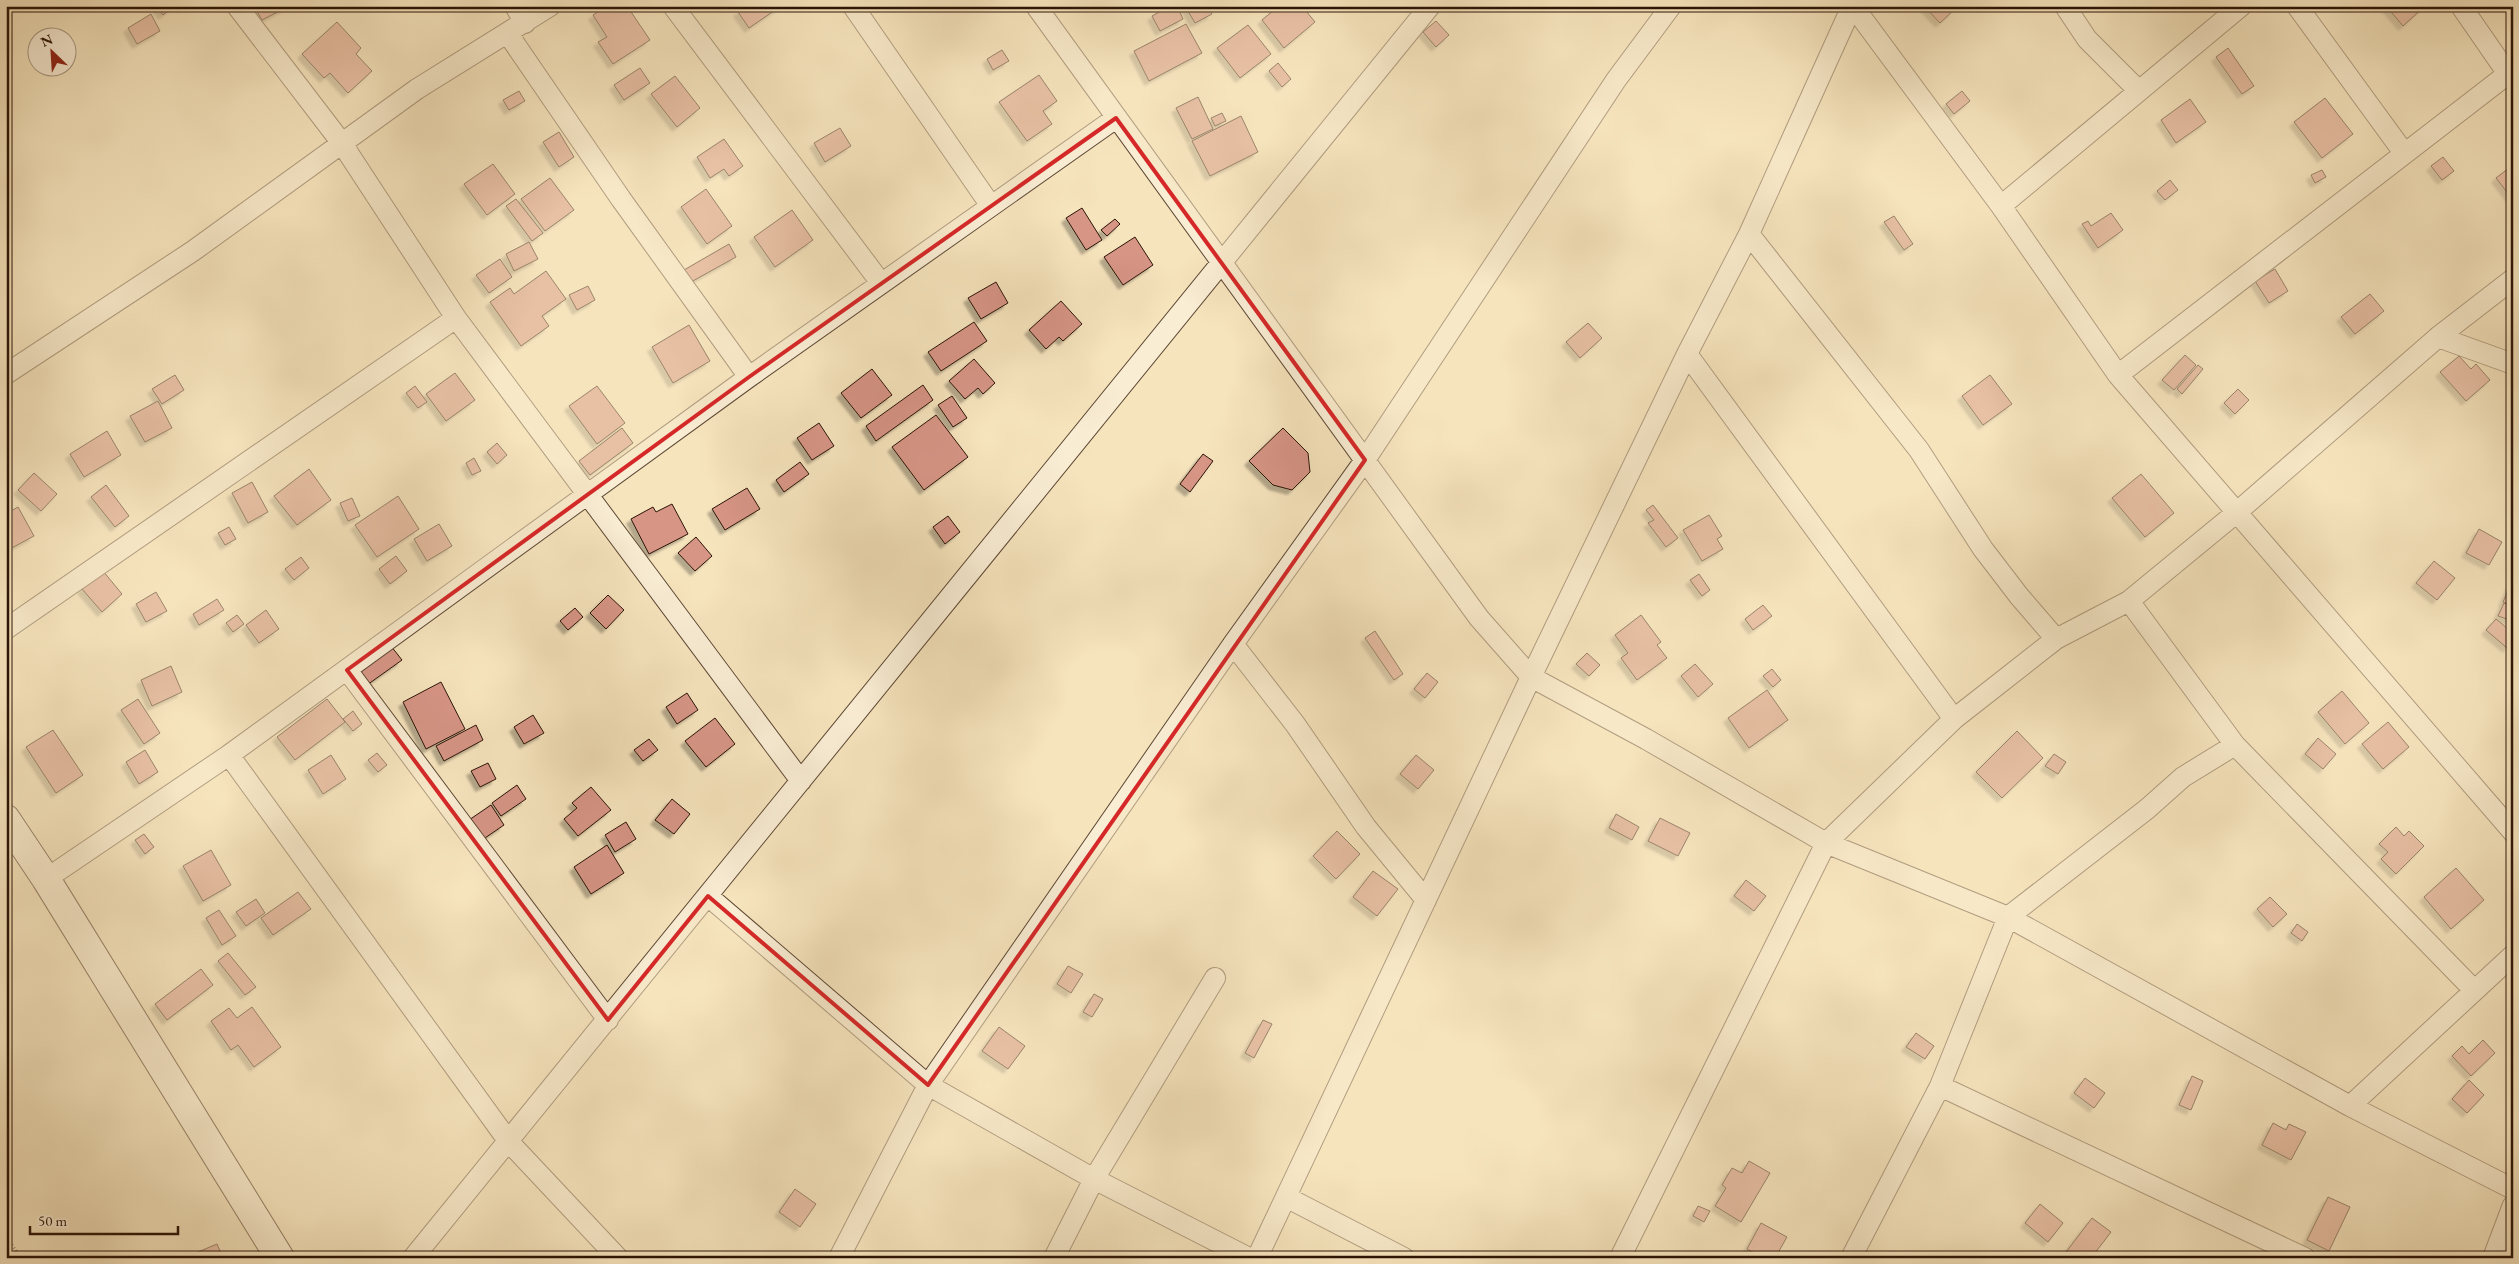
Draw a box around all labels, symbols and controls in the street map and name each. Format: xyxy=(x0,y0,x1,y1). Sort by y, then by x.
north arrow xyxy=(28,28,78,78)
text: N xyxy=(38,29,56,51)
scale bar xyxy=(30,1204,178,1236)
text: 50 m xyxy=(38,1211,67,1230)

